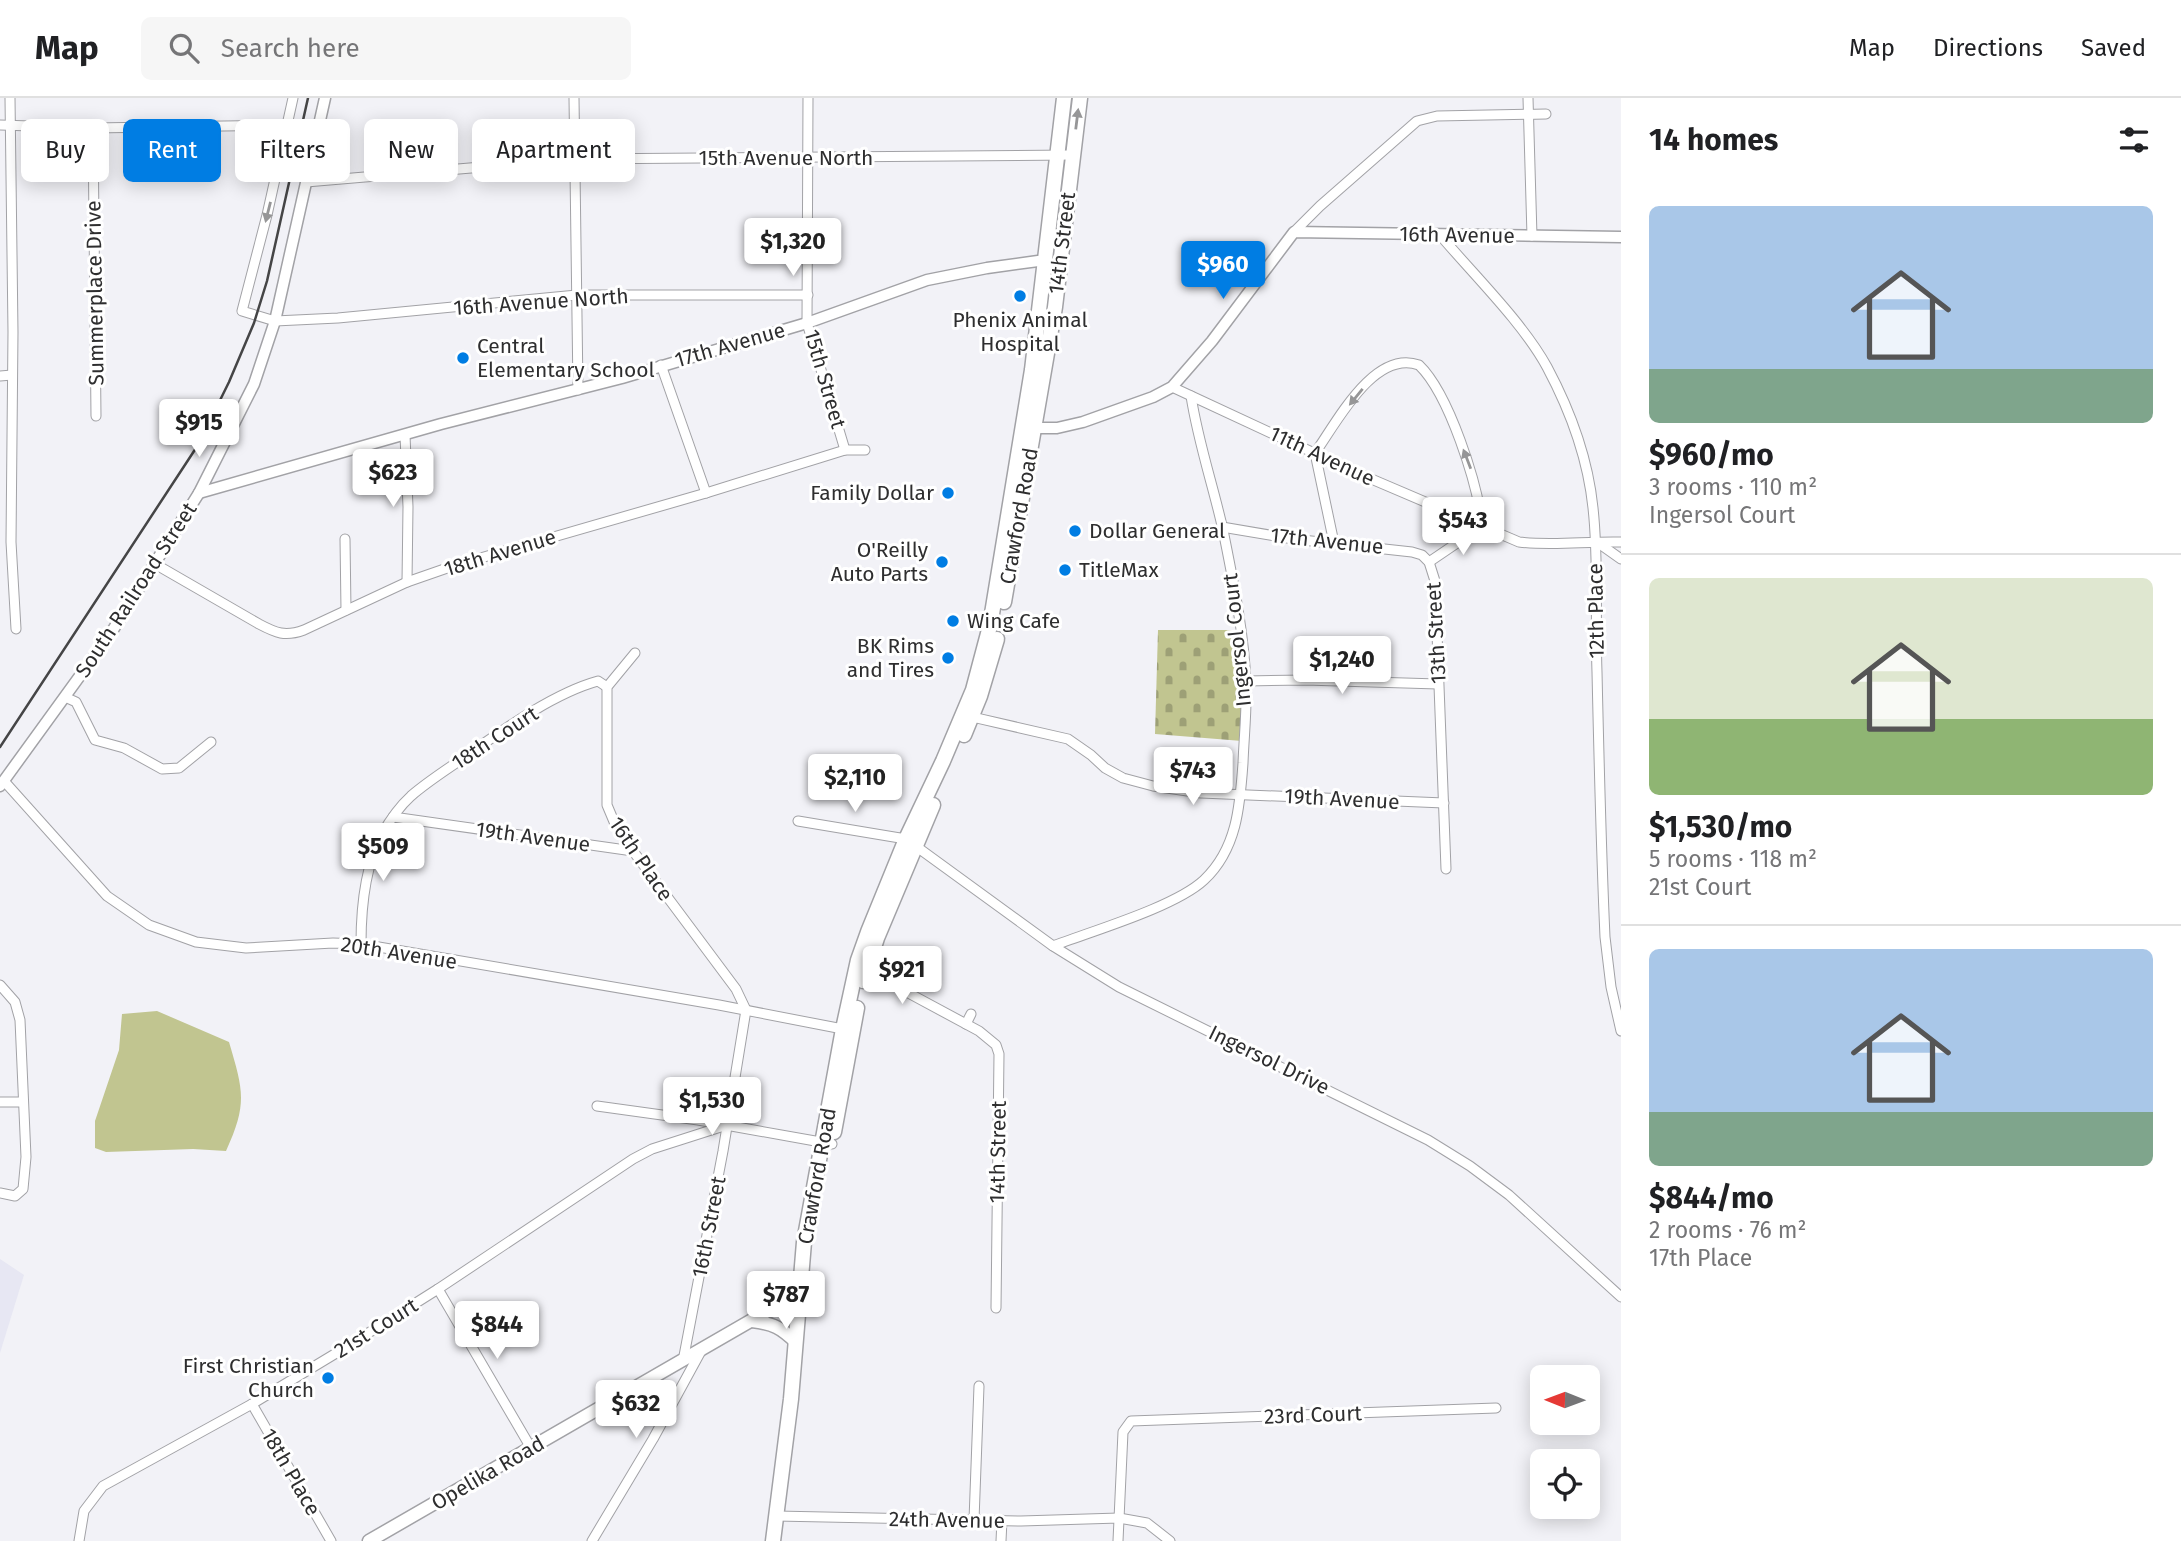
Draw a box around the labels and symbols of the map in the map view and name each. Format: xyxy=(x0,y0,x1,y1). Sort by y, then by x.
one-way arrow xyxy=(1072,108,1083,130)
street label: 15th Avenue North xyxy=(699,145,873,171)
street label: 14th Street xyxy=(1043,190,1081,296)
street label: Summerplace Drive xyxy=(80,200,110,386)
one-way arrow xyxy=(262,202,273,224)
pin: $1,320 xyxy=(736,218,850,278)
street label: 16th Avenue xyxy=(1399,221,1515,249)
pin: $960 xyxy=(1182,242,1264,301)
street label: 16th Avenue North xyxy=(453,283,629,321)
marker: Phenix Animal Hospital xyxy=(1012,288,1028,304)
place label: Phenix Animal Hospital xyxy=(952,307,1088,357)
street label: 17th Avenue xyxy=(672,317,788,373)
street label: 15th Street xyxy=(798,326,852,432)
place label: Central Elementary School xyxy=(477,333,655,383)
marker: Central Elementary School xyxy=(455,350,471,366)
one-way arrow xyxy=(1349,388,1363,406)
pin: $915 xyxy=(158,400,240,459)
street label: 11th Avenue xyxy=(1265,420,1379,492)
street label: Crawford Road xyxy=(994,446,1044,586)
one-way arrow xyxy=(1461,449,1472,470)
pin: $623 xyxy=(352,450,434,509)
place label: Family Dollar xyxy=(810,480,934,506)
marker: Family Dollar xyxy=(940,485,956,501)
street label: South Railroad Street xyxy=(70,497,203,682)
pin: $543 xyxy=(1422,498,1504,557)
place label: Dollar General xyxy=(1089,518,1225,544)
street label: 17th Avenue xyxy=(1269,522,1385,560)
marker: Dollar General xyxy=(1067,523,1083,539)
street label: 18th Avenue xyxy=(441,524,559,582)
place label: O'Reilly Auto Parts xyxy=(831,537,929,587)
marker: O'Reilly Auto Parts xyxy=(934,554,950,570)
place label: TitleMax xyxy=(1079,557,1159,583)
marker: TitleMax xyxy=(1057,562,1073,578)
street label: 12th Place xyxy=(1582,563,1610,659)
street label: Ingersol Court xyxy=(1217,572,1257,708)
street label: 13th Street xyxy=(1420,581,1452,685)
place label: Wing Cafe xyxy=(967,608,1060,634)
marker: Wing Cafe xyxy=(945,613,961,629)
place label: BK Rims and Tires xyxy=(847,633,934,683)
pin: $1,240 xyxy=(1285,636,1399,696)
marker: BK Rims and Tires xyxy=(940,650,956,666)
street label: 18th Court xyxy=(447,700,543,775)
pin: $743 xyxy=(1152,748,1234,807)
pin: $2,110 xyxy=(798,754,912,814)
street label: 19th Avenue xyxy=(1284,783,1400,815)
street label: 16th Place xyxy=(603,812,679,906)
street label: 19th Avenue xyxy=(474,816,592,858)
pin: $509 xyxy=(342,824,424,883)
street label: 20th Avenue xyxy=(339,931,459,975)
pin: $921 xyxy=(861,946,943,1006)
street label: Ingersol Drive xyxy=(1204,1020,1334,1100)
pin: $1,530 xyxy=(655,1077,769,1137)
street label: 14th Street xyxy=(984,1100,1012,1204)
street label: Crawford Road xyxy=(792,1106,842,1246)
street label: 16th Street xyxy=(686,1174,732,1280)
pin: $787 xyxy=(745,1272,827,1331)
street label: 21st Court xyxy=(329,1292,423,1364)
pin: $844 xyxy=(456,1302,538,1361)
place label: First Christian Church xyxy=(183,1353,314,1403)
north arrow xyxy=(1530,1365,1600,1435)
marker: First Christian Church xyxy=(320,1370,336,1386)
pin: $632 xyxy=(595,1380,677,1440)
street label: 23rd Court xyxy=(1264,1400,1363,1430)
street label: 18th Place xyxy=(256,1424,326,1520)
street label: Opelika Road xyxy=(427,1430,549,1516)
street label: 24th Avenue xyxy=(889,1506,1005,1534)

